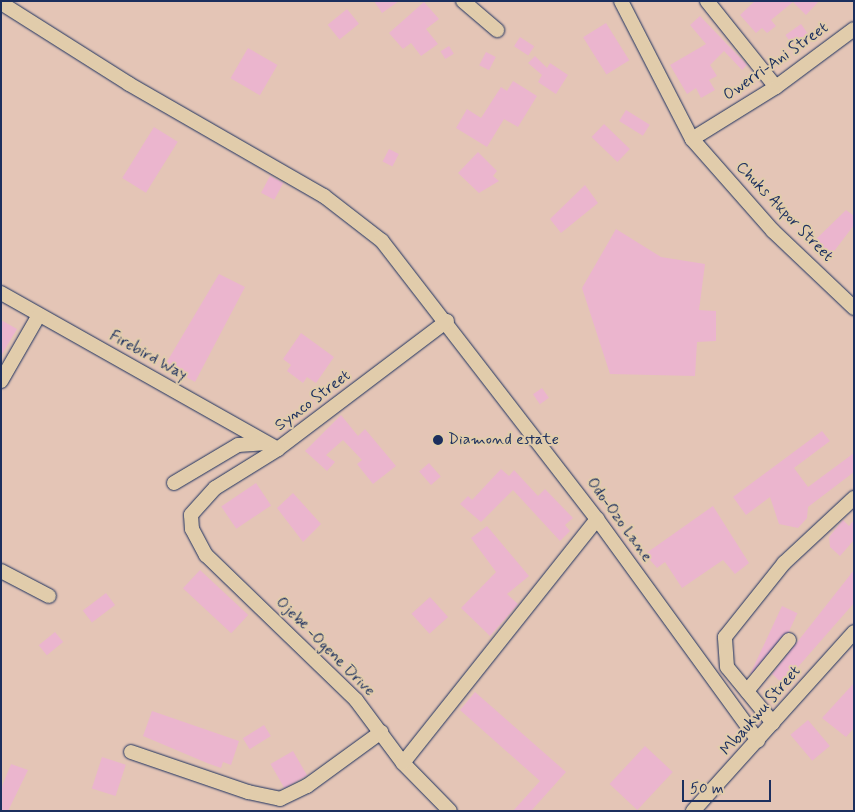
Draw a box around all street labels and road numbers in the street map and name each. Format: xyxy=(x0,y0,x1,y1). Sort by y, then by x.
street label: Owerri-Ani Street xyxy=(719,18,833,106)
street label: Chuks Akpor Street xyxy=(730,156,838,268)
street label: Firebird Way xyxy=(105,326,191,386)
street label: Synco Street xyxy=(270,366,356,436)
street label: Odo-Ozo Lane xyxy=(583,476,655,564)
street label: Ojebe -Ogene Drive xyxy=(272,594,378,700)
street label: Mbaukwu Street xyxy=(716,661,806,761)

